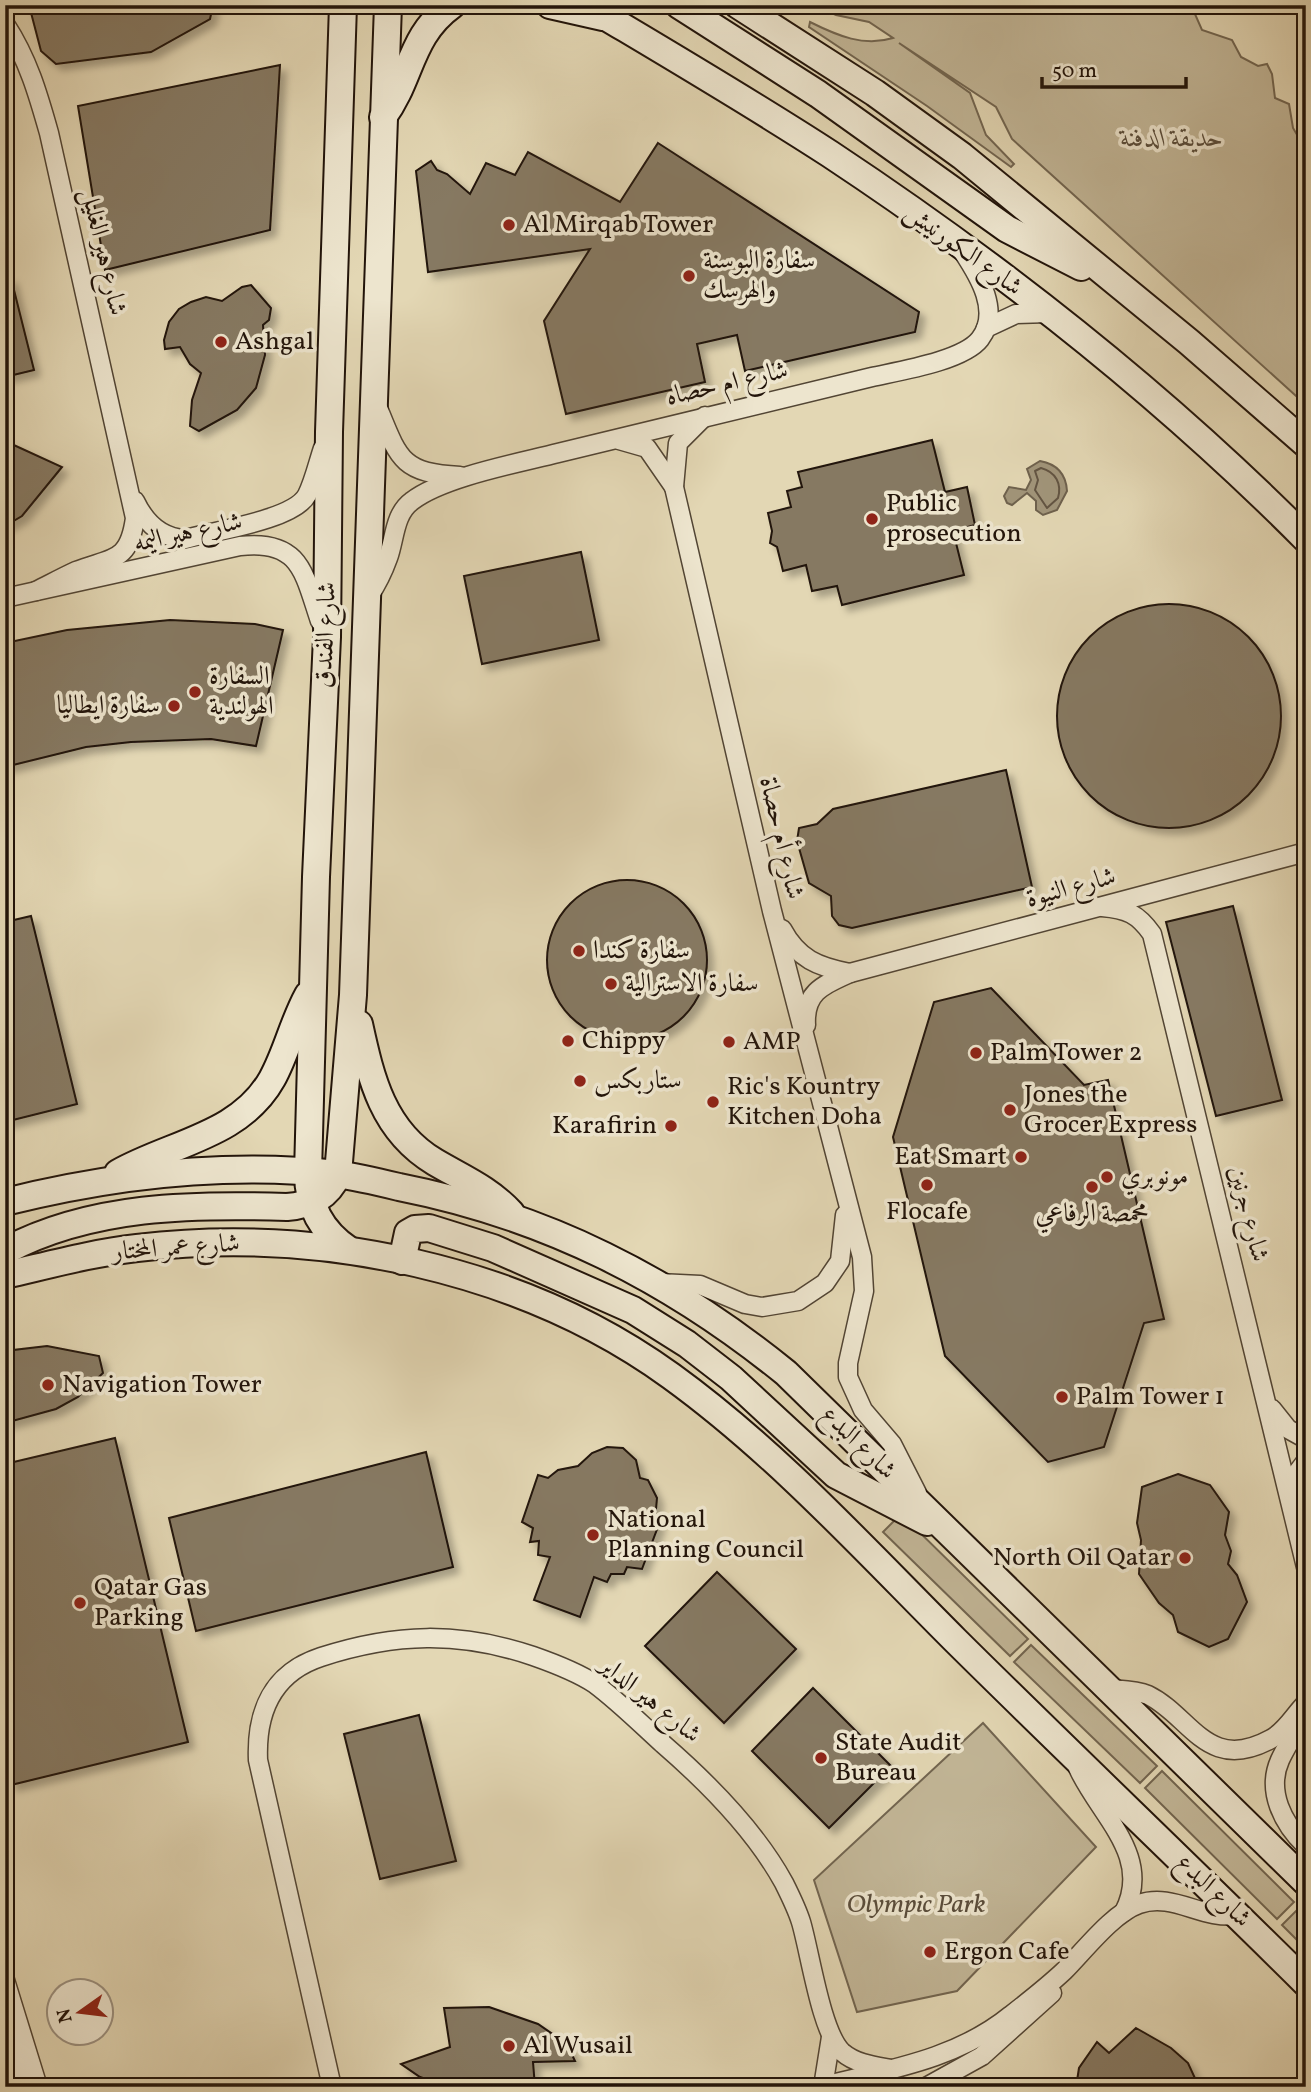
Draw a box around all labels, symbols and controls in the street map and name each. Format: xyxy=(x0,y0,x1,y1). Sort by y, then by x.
scale bar xyxy=(1042,46,1185,90)
text: 50 m xyxy=(1052,57,1097,86)
park label: حديقة الدفنة xyxy=(1118,121,1224,157)
street label: شارع هير الغليل xyxy=(69,185,135,320)
street label: شارع الكورنيش xyxy=(895,195,1030,307)
place label: Al Mirqab Tower xyxy=(523,207,713,243)
marker: Al Mirqab Tower xyxy=(501,217,517,233)
place label: سفارة البوسنة والهرسك xyxy=(703,243,815,309)
marker: سفارة البوسنة والهرسك xyxy=(681,268,697,284)
place label: Ashgal xyxy=(235,324,314,360)
marker: Ashgal xyxy=(213,334,229,350)
street label: شارع ام حصاه xyxy=(662,352,792,418)
place label: Public prosecution xyxy=(886,486,1022,552)
street label: شارع هير اليمه xyxy=(130,504,246,564)
marker: Public prosecution xyxy=(864,511,880,527)
street label: شارع الفندق xyxy=(306,581,348,689)
place label: السفارة الهولندية xyxy=(209,659,274,725)
marker: السفارة الهولندية xyxy=(187,684,203,700)
place label: سفارة ايطاليا xyxy=(57,688,160,724)
marker: سفارة ايطاليا xyxy=(166,698,182,714)
street label: شارع أم حصاة xyxy=(747,773,814,903)
street label: شارع النيوة xyxy=(1022,859,1121,919)
place label: سفارة كندا xyxy=(593,933,690,969)
marker: سفارة كندا xyxy=(571,943,587,959)
place label: سفارة الاسترالية xyxy=(625,966,758,1002)
marker: سفارة الاسترالية xyxy=(603,976,619,992)
place label: Chippy xyxy=(582,1023,666,1059)
place label: AMP xyxy=(743,1024,801,1060)
marker: Chippy xyxy=(560,1033,576,1049)
marker: AMP xyxy=(721,1034,737,1050)
place label: Palm Tower 2 xyxy=(990,1035,1142,1071)
marker: Palm Tower 2 xyxy=(968,1045,984,1061)
place label: ستاربكس xyxy=(594,1063,682,1099)
place label: Ric's Kountry Kitchen Doha xyxy=(727,1069,882,1135)
marker: ستاربكس xyxy=(572,1073,588,1089)
place label: Jones the Grocer Express xyxy=(1024,1077,1197,1143)
marker: Ric's Kountry Kitchen Doha xyxy=(705,1094,721,1110)
marker: Jones the Grocer Express xyxy=(1002,1102,1018,1118)
place label: Karafirin xyxy=(552,1108,657,1144)
marker: Karafirin xyxy=(663,1118,679,1134)
place label: Eat Smart xyxy=(894,1139,1007,1175)
marker: Eat Smart xyxy=(1013,1149,1029,1165)
place label: مونوبري xyxy=(1121,1159,1188,1196)
street label: شارع جرنين xyxy=(1217,1162,1277,1266)
marker: مونوبري xyxy=(1099,1169,1115,1185)
marker: Flocafe xyxy=(919,1177,935,1193)
marker: محمصة الرفاعي xyxy=(1084,1179,1100,1195)
place label: Flocafe xyxy=(886,1194,968,1230)
place label: محمصة الرفاعي xyxy=(1035,1196,1149,1234)
street label: شارع عمر المختار xyxy=(108,1226,241,1273)
place label: Navigation Tower xyxy=(62,1367,262,1403)
marker: Navigation Tower xyxy=(40,1377,56,1393)
place label: Palm Tower 1 xyxy=(1076,1379,1225,1415)
marker: Palm Tower 1 xyxy=(1054,1389,1070,1405)
street label: شارع البدع xyxy=(811,1398,904,1490)
place label: National Planning Council xyxy=(607,1502,804,1568)
marker: National Planning Council xyxy=(585,1527,601,1543)
place label: North Oil Qatar xyxy=(993,1540,1171,1576)
marker: North Oil Qatar xyxy=(1177,1550,1193,1566)
place label: Qatar Gas Parking xyxy=(94,1570,207,1636)
marker: Qatar Gas Parking xyxy=(72,1595,88,1611)
street label: شارع هير الداير xyxy=(588,1646,709,1754)
place label: State Audit Bureau xyxy=(835,1725,962,1791)
marker: State Audit Bureau xyxy=(813,1750,829,1766)
street label: شارع البدع xyxy=(1166,1846,1259,1938)
park label: Olympic Park xyxy=(846,1887,986,1923)
place label: Ergon Cafe xyxy=(944,1934,1070,1970)
marker: Ergon Cafe xyxy=(922,1944,938,1960)
north arrow xyxy=(46,1976,116,2046)
text: N xyxy=(51,2006,80,2025)
place label: Al Wusail xyxy=(523,2028,633,2064)
marker: Al Wusail xyxy=(501,2038,517,2054)

